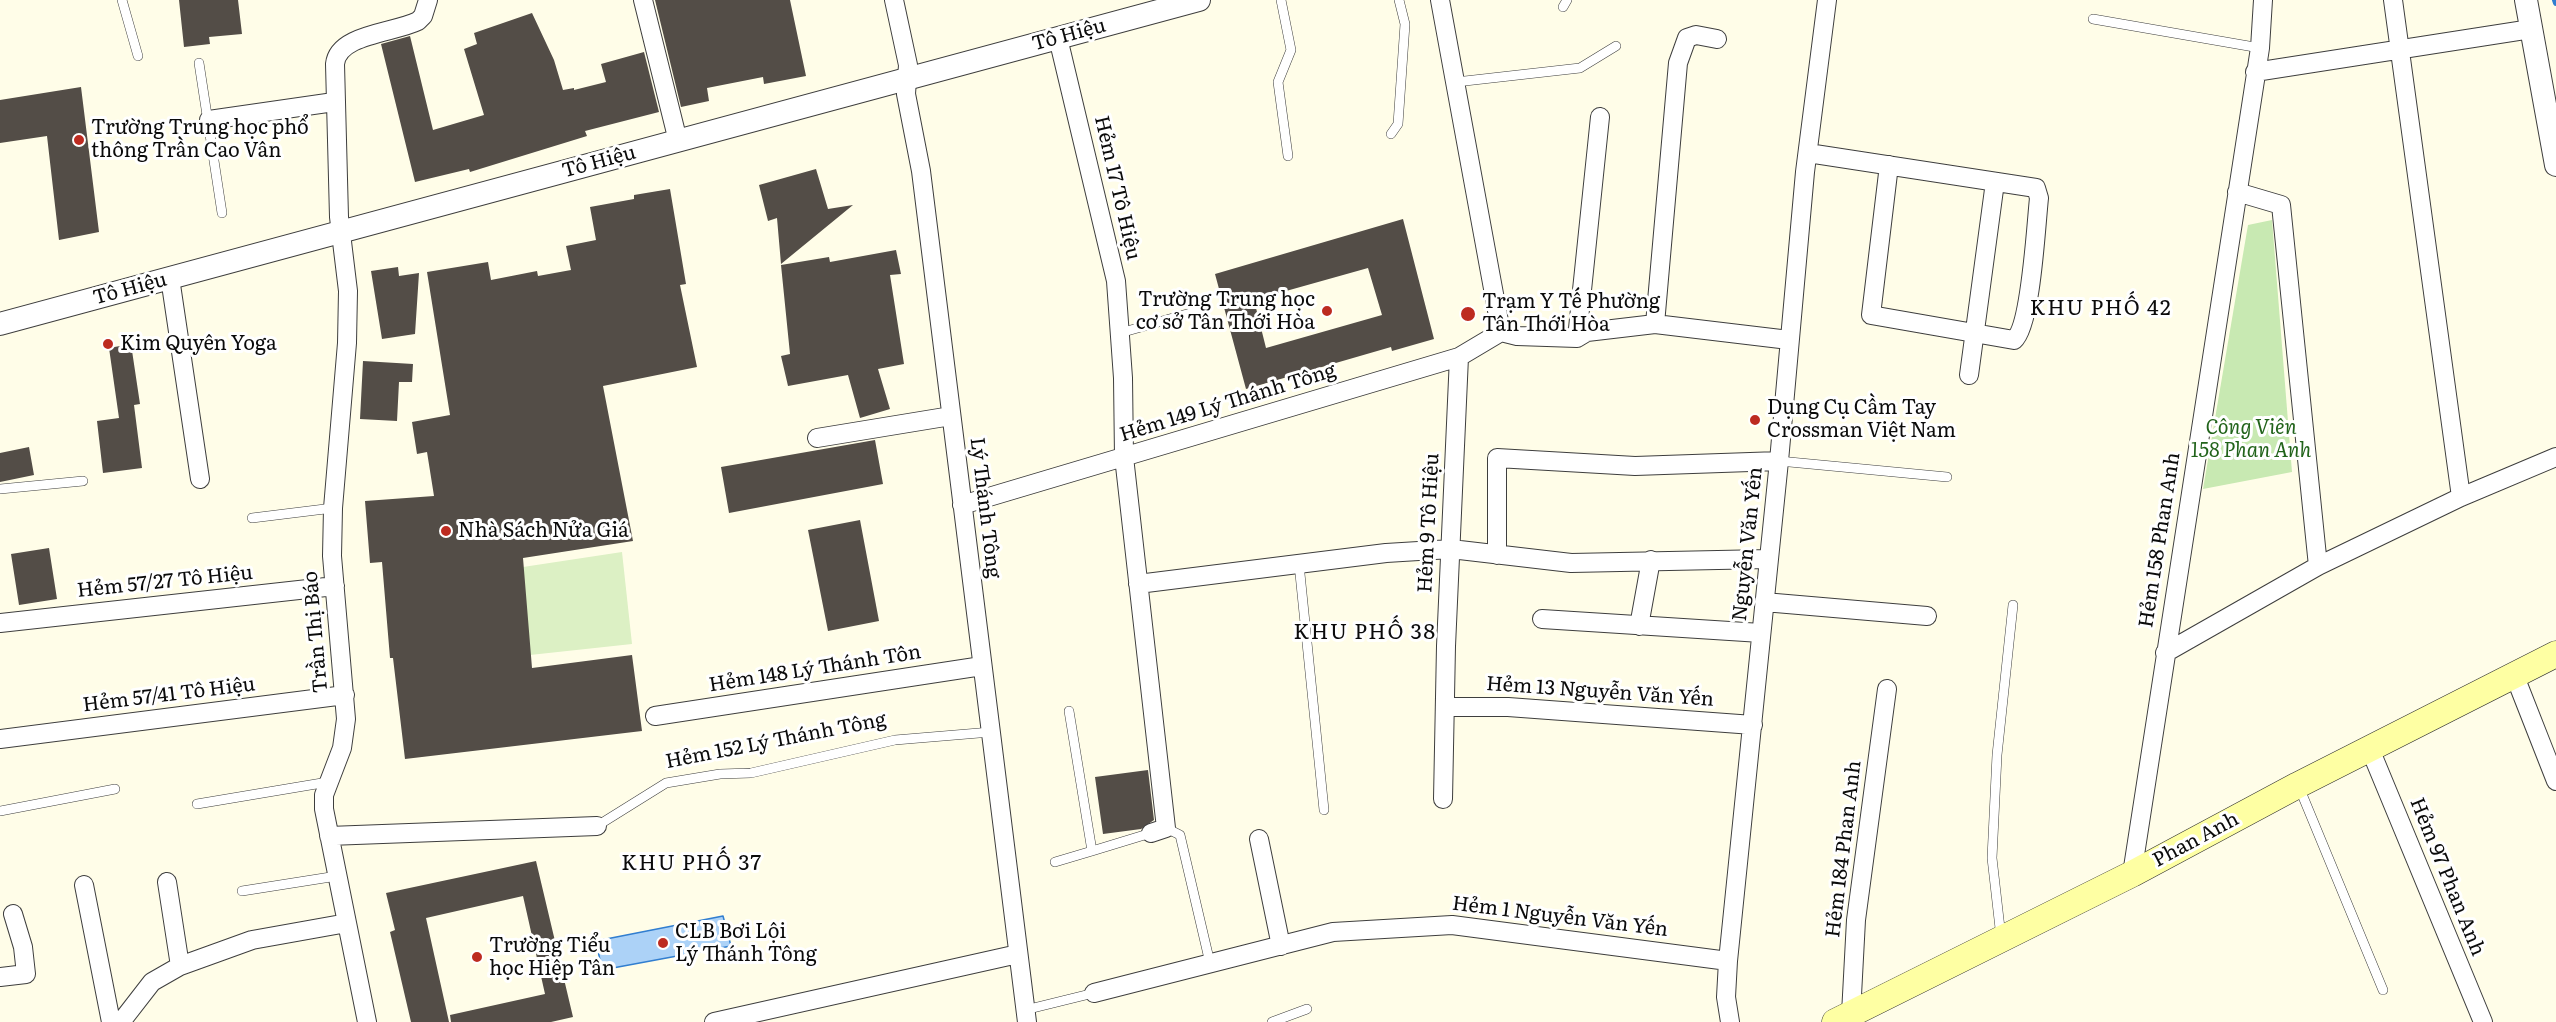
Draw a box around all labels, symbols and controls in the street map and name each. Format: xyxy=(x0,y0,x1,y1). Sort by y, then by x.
street label: Tô Hiệu xyxy=(1029,14,1109,56)
street label: Hẻm 17 Tô Hiệu xyxy=(1089,114,1145,262)
place label: Trường Trung học phổ thông Trần Cao Vân xyxy=(91,116,309,163)
marker: Trường Trung học phổ thông Trần Cao Vân xyxy=(72,133,86,147)
street label: Tô Hiệu xyxy=(559,141,639,183)
street label: Tô Hiệu xyxy=(90,268,170,310)
place label: Trường Trung học cơ sở Tân Thới Hòa xyxy=(1136,288,1315,335)
place label: Trạm Y Tế Phường Tân Thới Hòa xyxy=(1482,290,1660,337)
district label: KHU PHỐ 42 xyxy=(2030,296,2172,322)
marker: Trường Trung học cơ sở Tân Thới Hòa xyxy=(1320,304,1334,318)
marker: Trạm Y Tế Phường Tân Thới Hòa xyxy=(1459,305,1477,323)
place label: Kim Quyên Yoga xyxy=(120,332,277,356)
marker: Kim Quyên Yoga xyxy=(101,337,115,351)
street label: Hẻm 149 Lý Thánh Tông xyxy=(1117,359,1339,447)
place label: Dụng Cụ Cầm Tay Crossman Việt Nam xyxy=(1767,396,1956,443)
marker: Dụng Cụ Cầm Tay Crossman Việt Nam xyxy=(1748,413,1762,427)
park label: Công Viên 158 Phan Anh xyxy=(2191,416,2311,463)
street label: Lý Thánh Tông xyxy=(964,436,1006,580)
street label: Hẻm 158 Phan Anh xyxy=(2134,451,2186,629)
street label: Hẻm 9 Tô Hiệu xyxy=(1413,452,1445,594)
street label: Nguyễn Văn Yến xyxy=(1728,466,1768,622)
place label: Nhà Sách Nửa Giá xyxy=(458,519,629,543)
marker: Nhà Sách Nửa Giá xyxy=(439,524,453,538)
street label: Hẻm 57/27 Tô Hiệu xyxy=(76,561,254,603)
street label: Trần Thị Báo xyxy=(299,570,333,694)
district label: KHU PHỐ 38 xyxy=(1293,620,1437,646)
street label: Hẻm 148 Lý Thánh Tôn xyxy=(707,640,923,698)
street label: Hẻm 13 Nguyễn Văn Yến xyxy=(1485,672,1715,712)
street label: Hẻm 57/41 Tô Hiệu xyxy=(81,673,257,717)
street label: Hẻm 152 Lý Thánh Tông xyxy=(664,708,888,774)
street label: Hẻm 184 Phan Anh xyxy=(1821,759,1867,939)
street label: Hẻm 97 Phan Anh xyxy=(2404,794,2490,960)
street label: Phan Anh xyxy=(2149,807,2243,873)
district label: KHU PHỐ 37 xyxy=(621,851,763,877)
street label: Hẻm 1 Nguyễn Văn Yến xyxy=(1451,892,1669,942)
place label: CLB Bơi Lội Lý Thánh Tông xyxy=(675,920,817,967)
place label: Trường Tiểu học Hiệp Tân xyxy=(489,934,615,981)
marker: CLB Bơi Lội Lý Thánh Tông xyxy=(656,936,670,950)
marker: Trường Tiểu học Hiệp Tân xyxy=(470,950,484,964)

